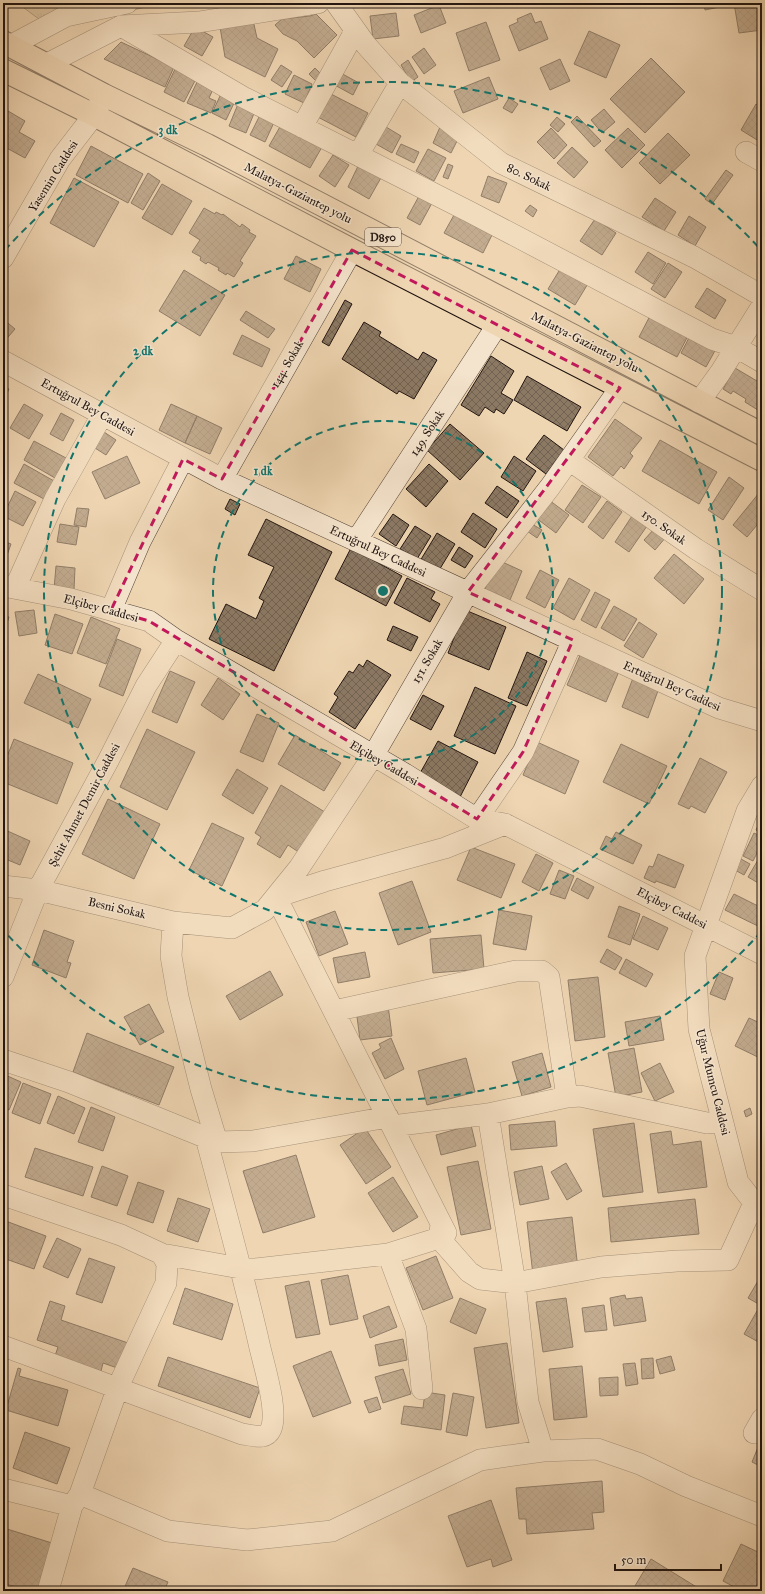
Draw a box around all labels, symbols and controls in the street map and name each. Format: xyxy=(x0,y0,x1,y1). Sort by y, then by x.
text: 3 dk xyxy=(159,123,178,138)
street label: Yasemin Caddesi xyxy=(25,137,81,214)
street label: Malatya-Gaziantep yolu xyxy=(242,160,355,226)
street label: 80. Sokak xyxy=(505,160,554,194)
road number: D850 xyxy=(365,228,401,246)
street label: Malatya-Gaziantep yolu xyxy=(529,309,642,375)
street label: 144. Sokak xyxy=(268,337,306,390)
text: 2 dk xyxy=(133,344,153,358)
street label: Ertuğrul Bey Caddesi xyxy=(38,375,138,440)
street label: 149. Sokak xyxy=(407,407,447,459)
text: 1 dk xyxy=(254,464,273,478)
street label: 150. Sokak xyxy=(639,507,689,548)
street label: Ertuğrul Bey Caddesi xyxy=(327,522,429,581)
centre of rings xyxy=(376,584,390,598)
street label: Elçibey Caddesi xyxy=(62,591,141,625)
street label: 151. Sokak xyxy=(409,636,446,686)
street label: Ertuğrul Bey Caddesi xyxy=(621,658,724,715)
street label: Elçibey Caddesi xyxy=(347,738,421,789)
street label: Şehit Ahmet Demir Caddesi xyxy=(45,740,123,869)
street label: Elçibey Caddesi xyxy=(634,884,710,932)
street label: Besni Sokak xyxy=(87,895,148,922)
street label: Uğur Mumcu Caddesi xyxy=(692,1027,733,1138)
scale bar xyxy=(615,1546,721,1572)
text: 50 m xyxy=(621,1553,646,1567)

